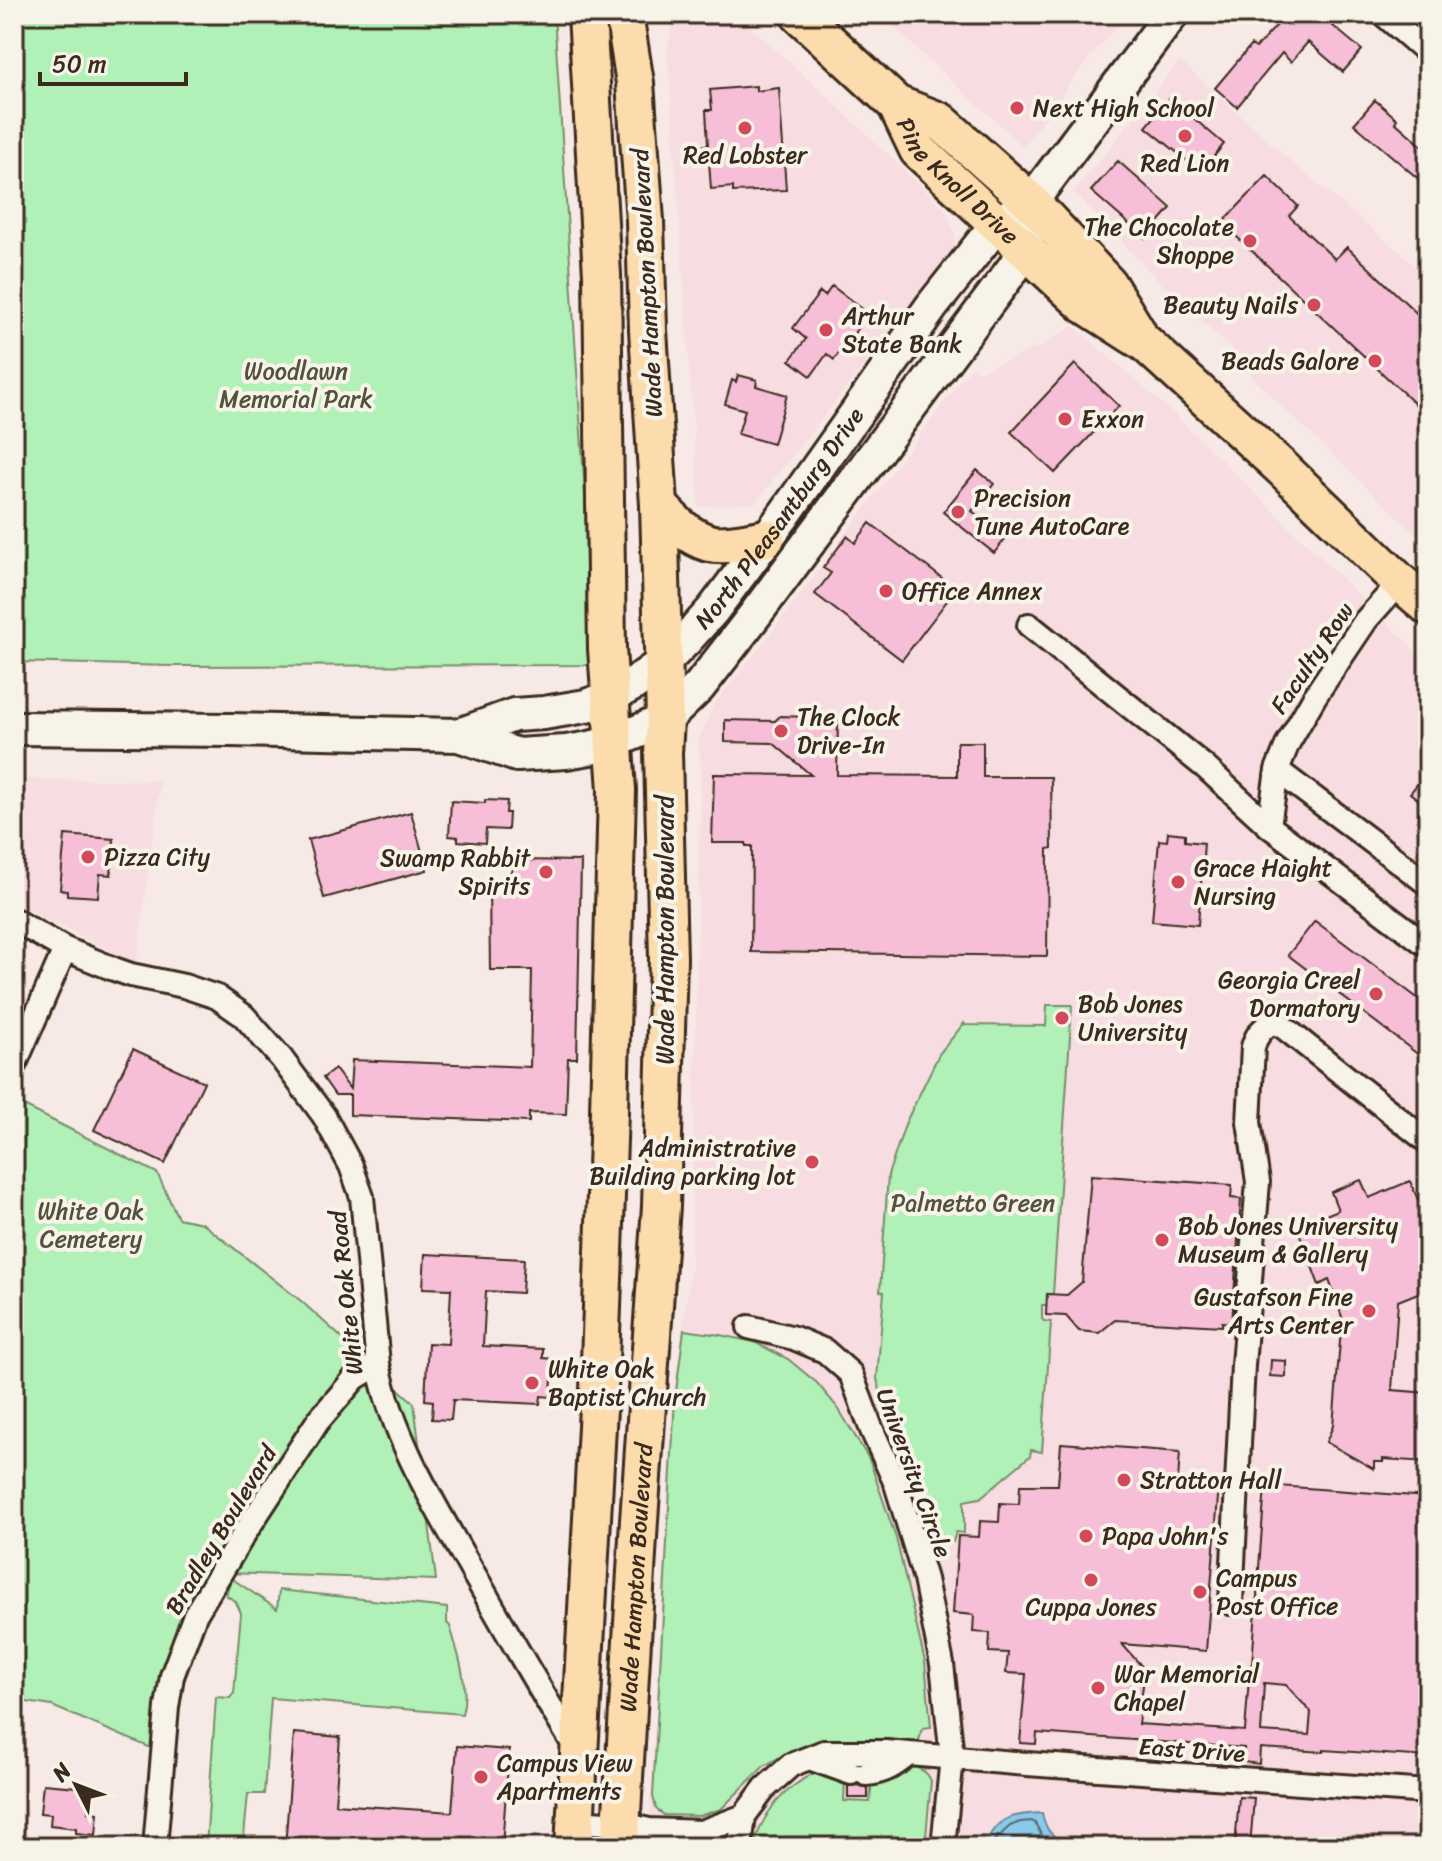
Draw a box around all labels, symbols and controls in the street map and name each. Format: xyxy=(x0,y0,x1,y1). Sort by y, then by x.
scale bar xyxy=(40,36,186,86)
text: 50 m xyxy=(52,43,107,85)
place label: Next High School xyxy=(1033,87,1215,129)
marker: Next High School xyxy=(1008,99,1026,117)
street label: Pine Knoll Drive xyxy=(884,110,1029,255)
marker: Red Lobster xyxy=(736,119,754,137)
marker: Red Lion xyxy=(1176,127,1194,145)
place label: Red Lobster xyxy=(683,134,809,176)
place label: Red Lion xyxy=(1141,142,1229,184)
street label: Wade Hampton Boulevard xyxy=(619,146,675,418)
place label: The Chocolate Shoppe xyxy=(1084,206,1234,276)
marker: The Chocolate Shoppe xyxy=(1241,232,1259,250)
place label: Beauty Nails xyxy=(1163,284,1299,326)
place label: Arthur State Bank xyxy=(841,295,962,365)
marker: Beauty Nails xyxy=(1305,296,1323,314)
marker: Arthur State Bank xyxy=(817,321,835,339)
place label: Beads Galore xyxy=(1221,340,1359,382)
park label: Woodlawn Memorial Park xyxy=(219,350,373,420)
marker: Beads Galore xyxy=(1366,352,1384,370)
street label: North Pleasantburg Drive xyxy=(684,398,876,639)
place label: Exxon xyxy=(1081,398,1144,440)
marker: Exxon xyxy=(1056,410,1074,428)
place label: Precision Tune AutoCare xyxy=(974,477,1130,547)
marker: Precision Tune AutoCare xyxy=(949,503,967,521)
place label: Office Annex xyxy=(902,570,1043,612)
marker: Office Annex xyxy=(877,582,895,600)
street label: Faculty Row xyxy=(1259,593,1365,723)
place label: The Clock Drive-In xyxy=(797,696,900,766)
marker: The Clock Drive-In xyxy=(772,722,790,740)
street label: Wade Hampton Boulevard xyxy=(644,794,686,1064)
place label: Pizza City xyxy=(104,836,211,878)
place label: Swamp Rabbit Spirits xyxy=(380,837,531,907)
place label: Grace Haight Nursing xyxy=(1194,847,1332,917)
marker: Pizza City xyxy=(79,848,97,866)
marker: Swamp Rabbit Spirits xyxy=(537,863,555,881)
marker: Grace Haight Nursing xyxy=(1169,873,1187,891)
place label: Georgia Creel Dormatory xyxy=(1218,959,1361,1029)
place label: Bob Jones University xyxy=(1078,983,1188,1053)
marker: Georgia Creel Dormatory xyxy=(1367,985,1385,1003)
marker: Bob Jones University xyxy=(1053,1009,1071,1027)
place label: Administrative Building parking lot xyxy=(589,1127,796,1197)
marker: Administrative Building parking lot xyxy=(803,1153,821,1171)
park label: Palmetto Green xyxy=(891,1182,1055,1224)
park label: White Oak Cemetery xyxy=(37,1190,145,1260)
place label: Bob Jones University Museum & Gallery xyxy=(1178,1205,1399,1275)
street label: White Oak Road xyxy=(316,1207,375,1377)
marker: Bob Jones University Museum & Gallery xyxy=(1153,1231,1171,1249)
place label: Gustafson Fine Arts Center xyxy=(1194,1276,1354,1346)
marker: Gustafson Fine Arts Center xyxy=(1360,1302,1378,1320)
place label: White Oak Baptist Church xyxy=(548,1348,706,1418)
marker: White Oak Baptist Church xyxy=(523,1374,541,1392)
street label: University Circle xyxy=(864,1382,964,1564)
street label: Bradley Boulevard xyxy=(153,1436,289,1623)
street label: Wade Hampton Boulevard xyxy=(607,1440,665,1713)
place label: Stratton Hall xyxy=(1140,1459,1283,1501)
marker: Stratton Hall xyxy=(1115,1471,1133,1489)
place label: Papa John's xyxy=(1102,1515,1229,1557)
marker: Papa John's xyxy=(1077,1527,1095,1545)
place label: Campus Post Office xyxy=(1216,1557,1338,1627)
marker: Cuppa Jones xyxy=(1082,1571,1100,1589)
marker: Campus Post Office xyxy=(1191,1583,1209,1601)
place label: Cuppa Jones xyxy=(1025,1586,1157,1628)
place label: War Memorial Chapel xyxy=(1114,1653,1260,1723)
marker: War Memorial Chapel xyxy=(1089,1679,1107,1697)
street label: East Drive xyxy=(1137,1725,1247,1775)
place label: Campus View Apartments xyxy=(496,1742,633,1812)
north arrow xyxy=(36,1745,116,1825)
text: N xyxy=(41,1753,82,1791)
marker: Campus View Apartments xyxy=(472,1768,490,1786)

